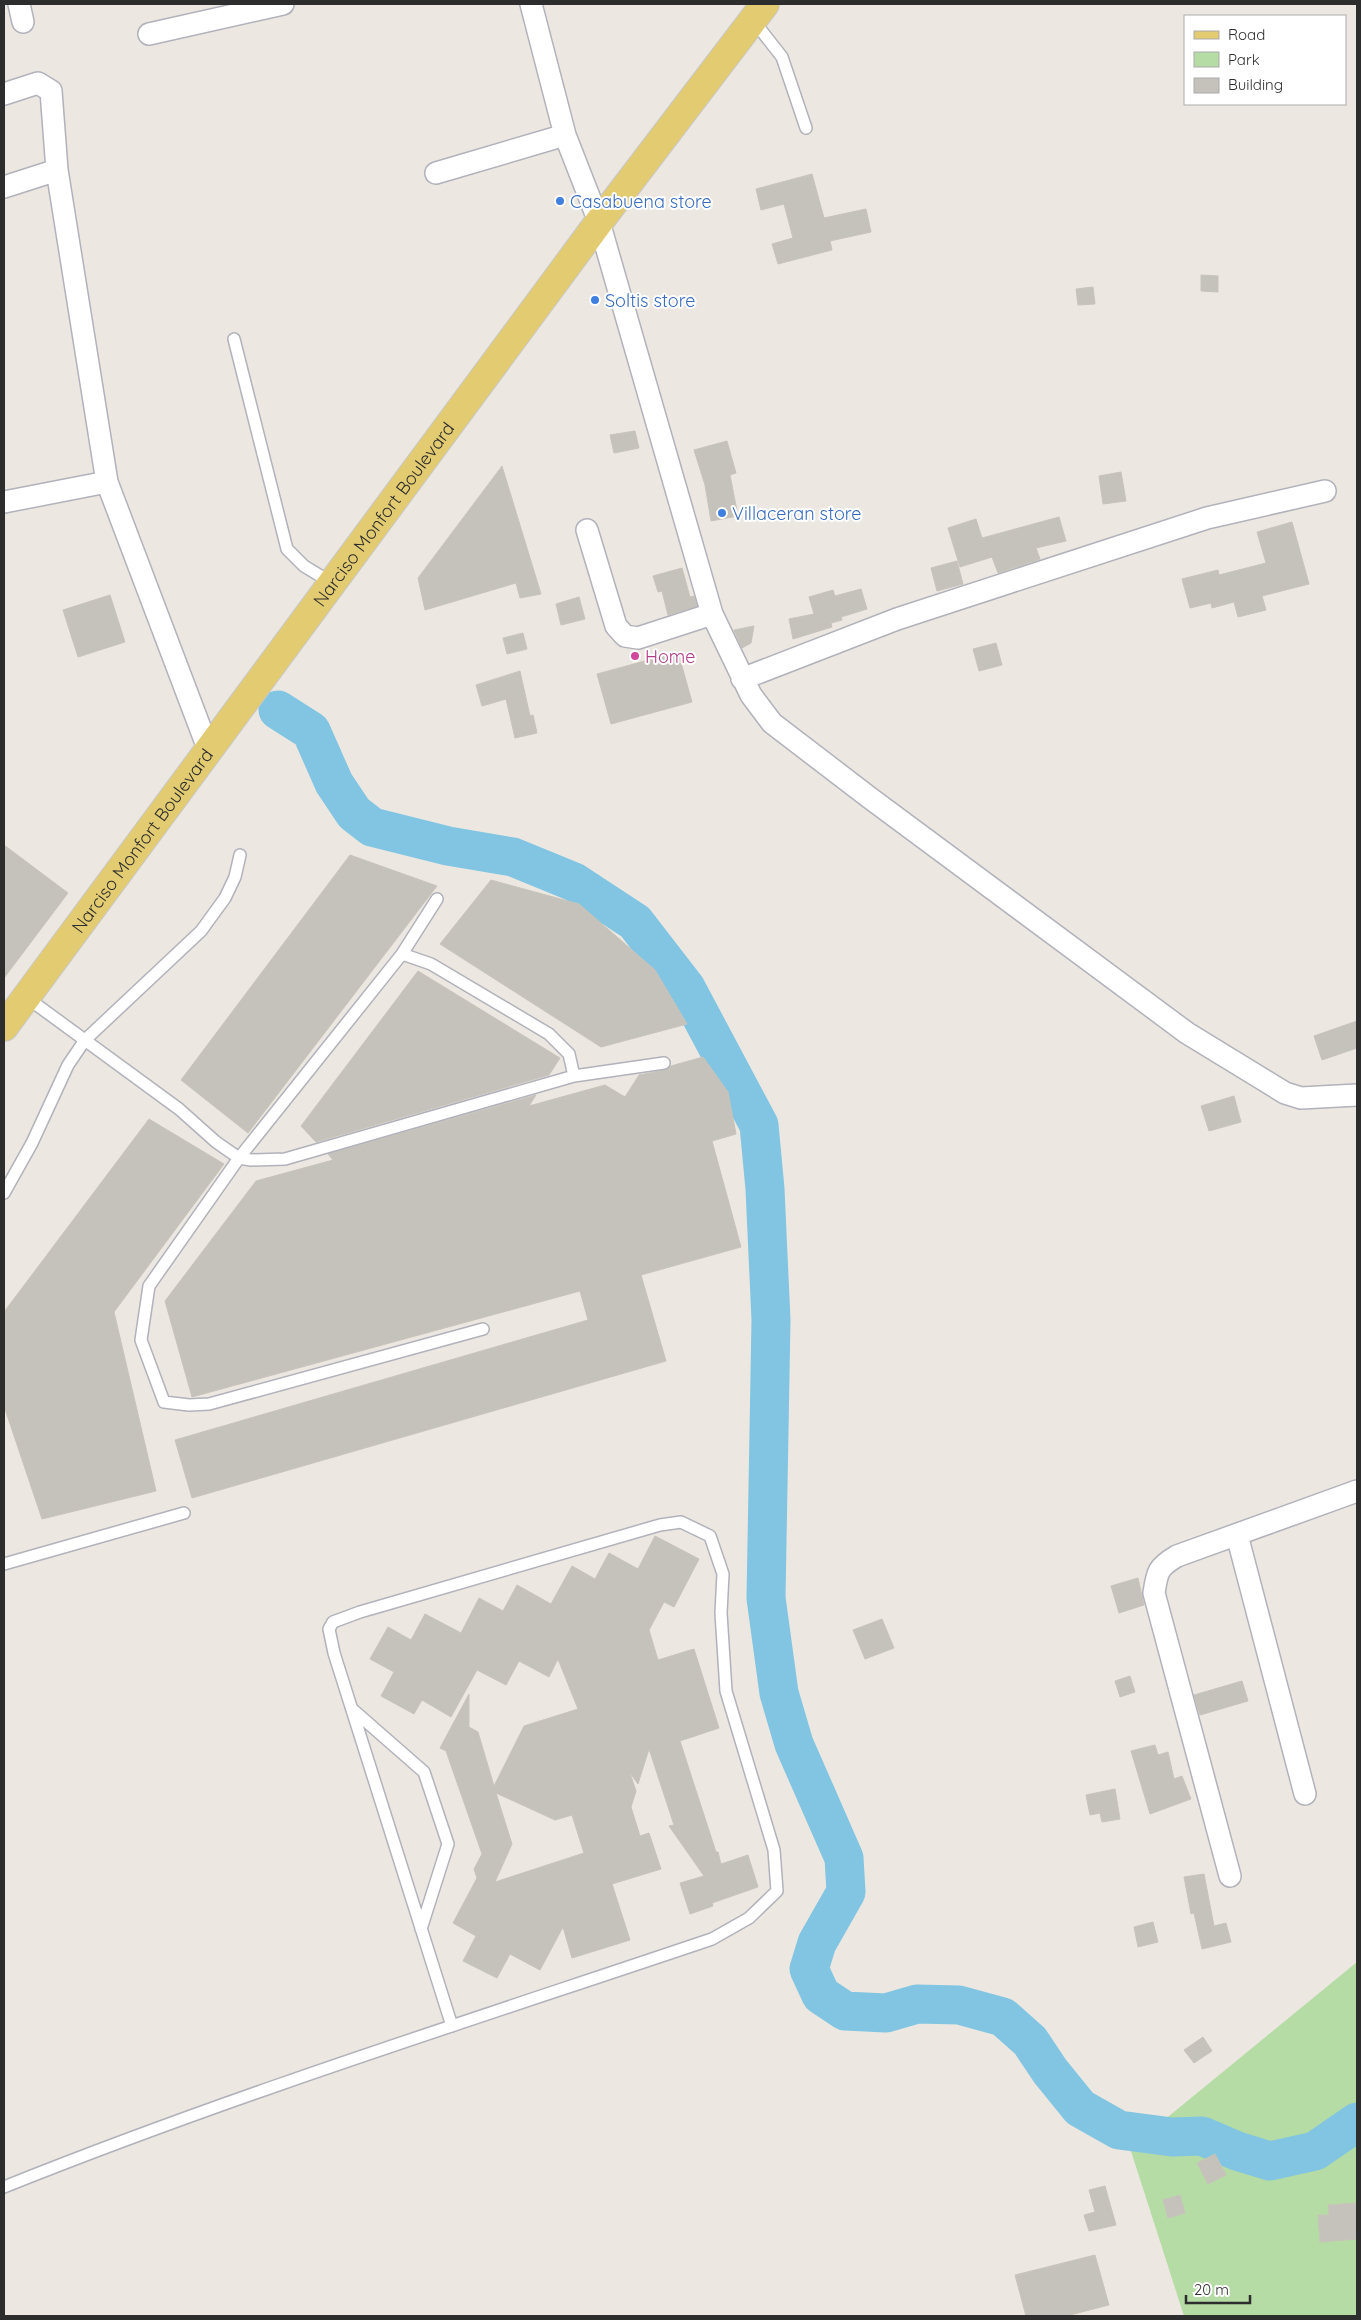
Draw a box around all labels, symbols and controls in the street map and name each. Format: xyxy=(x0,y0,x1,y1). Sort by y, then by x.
legend xyxy=(1184,15,1346,105)
text: Road xyxy=(1228,25,1265,44)
text: Park xyxy=(1228,50,1260,69)
text: Building xyxy=(1228,75,1283,94)
place label: Casabuena store xyxy=(570,190,712,213)
marker: Casabuena store xyxy=(554,195,566,207)
place label: Soltis store xyxy=(605,289,695,312)
marker: Soltis store xyxy=(589,294,601,306)
street label: Narciso Monfort Boulevard xyxy=(308,417,459,611)
place label: Villaceran store xyxy=(732,502,861,525)
marker: Villaceran store xyxy=(716,507,728,519)
place label: Home xyxy=(645,645,695,668)
marker: Home xyxy=(629,650,641,662)
street label: Narciso Monfort Boulevard xyxy=(66,744,218,937)
scale bar xyxy=(1186,2272,1250,2304)
text: 20 m xyxy=(1194,2280,1229,2299)

